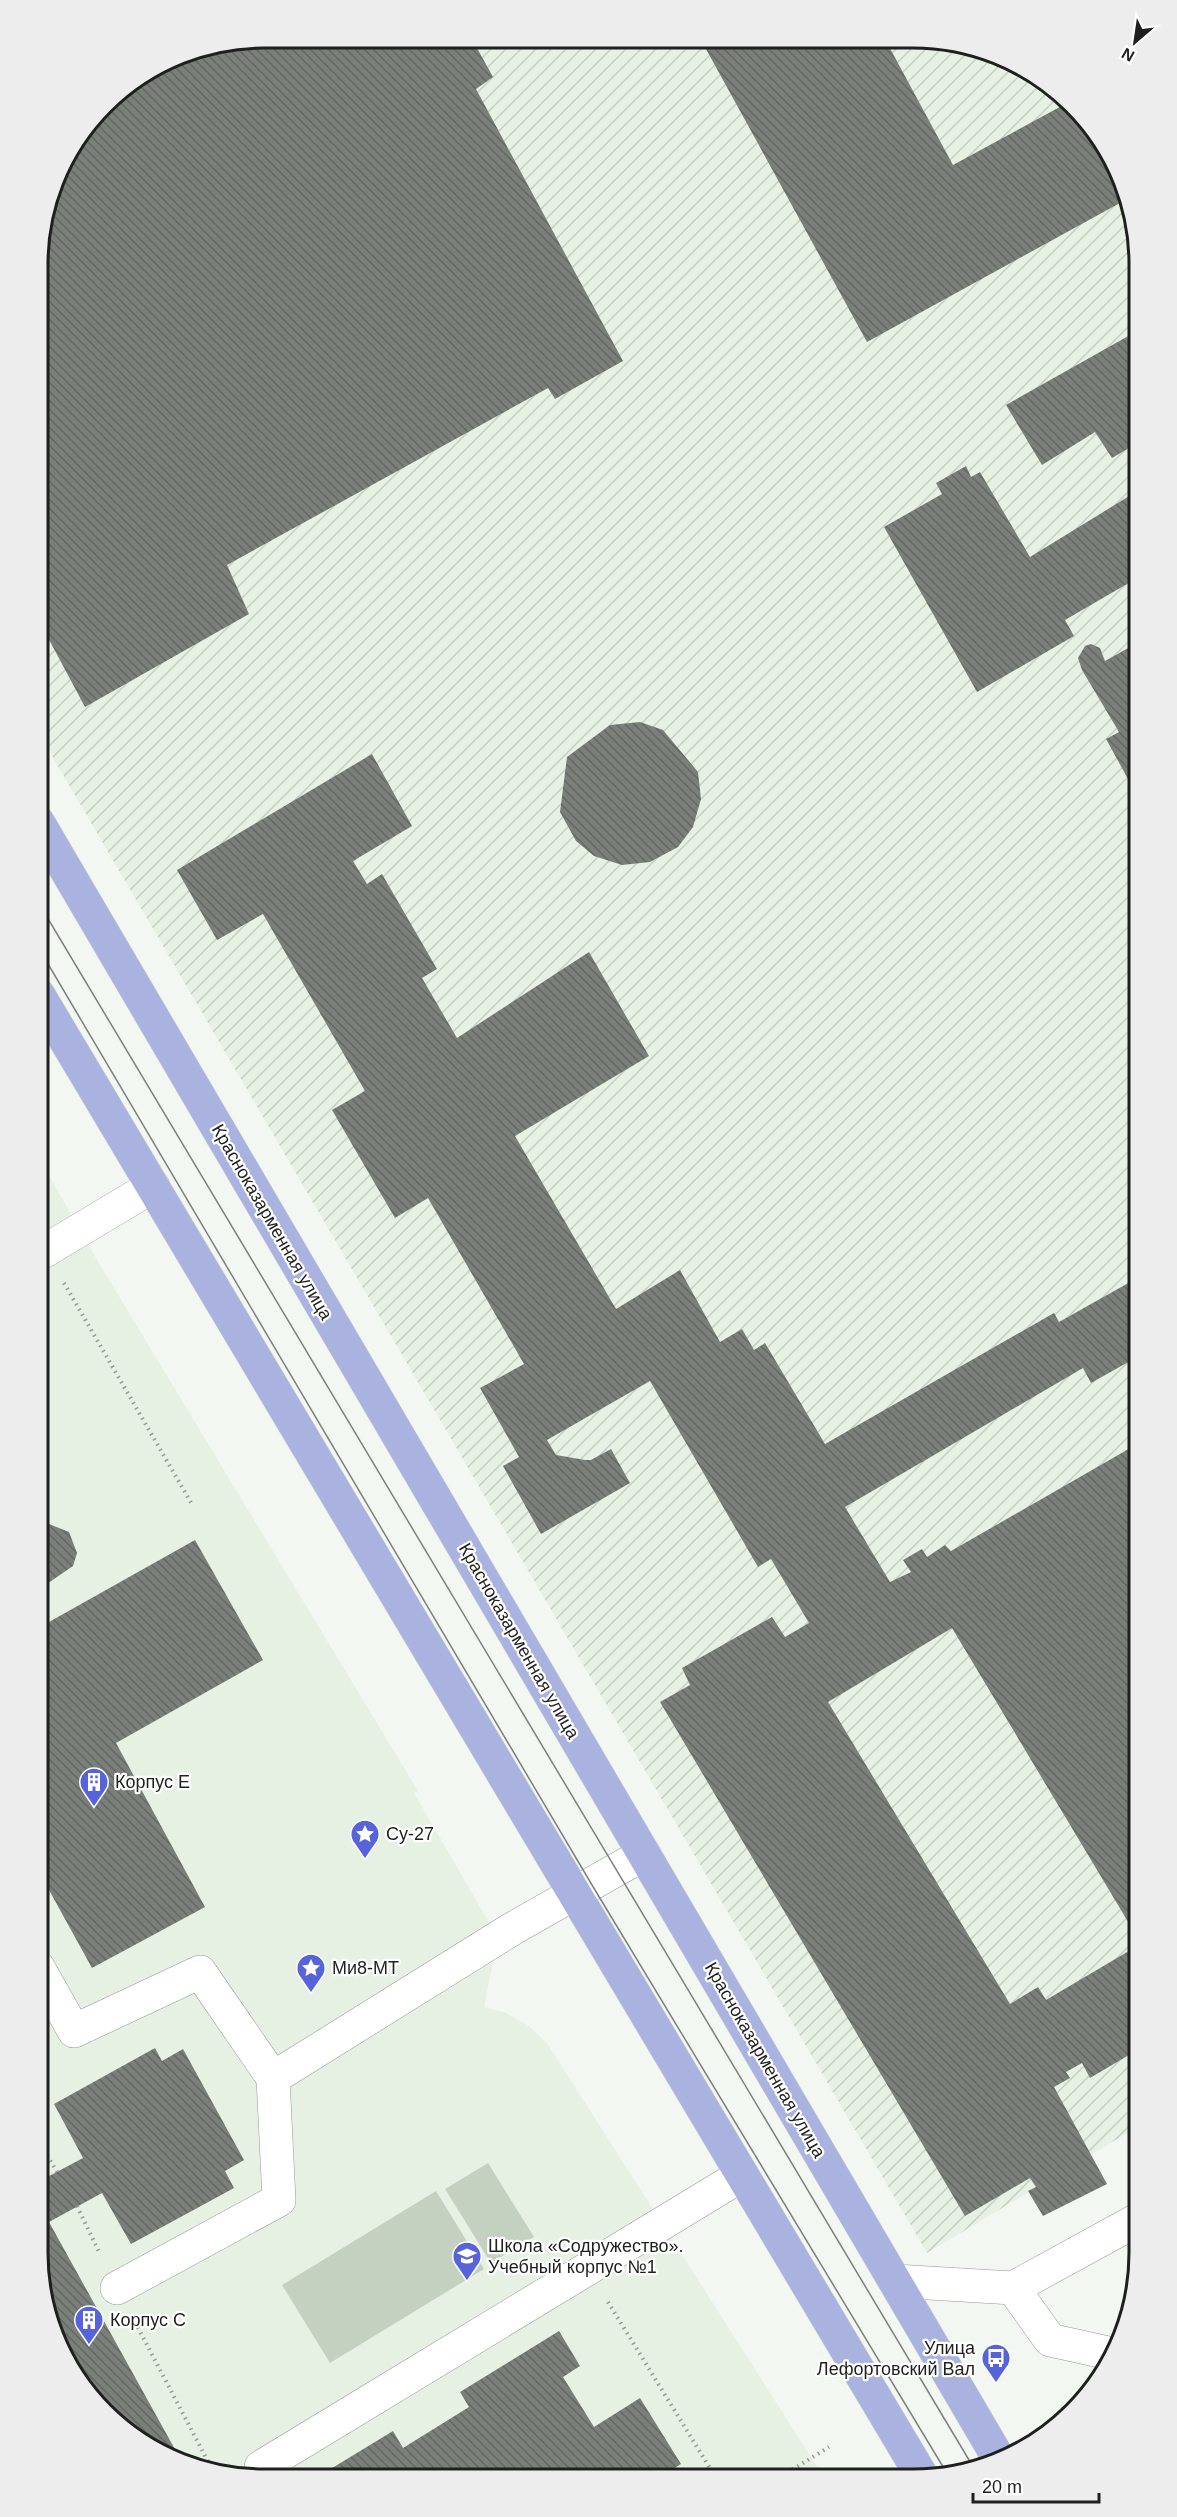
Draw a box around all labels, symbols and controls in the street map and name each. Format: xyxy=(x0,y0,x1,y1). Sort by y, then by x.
north arrow xyxy=(1105,12,1165,72)
text: N xyxy=(1119,44,1137,65)
street label: Красноказарменная улица xyxy=(208,1121,337,1324)
street label: Красноказарменная улица xyxy=(455,1540,584,1743)
building icon: Корпус Е xyxy=(78,1766,110,1808)
place label: Корпус Е xyxy=(115,1772,190,1792)
place icon: Су-27 xyxy=(349,1818,381,1860)
place label: Су-27 xyxy=(386,1824,434,1844)
place icon: Ми8-МТ xyxy=(295,1952,327,1994)
place label: Ми8-МТ xyxy=(332,1958,399,1978)
street label: Красноказарменная улица xyxy=(701,1959,830,2162)
place label: Школа «Содружество». Учебный корпус №1 xyxy=(488,2236,684,2277)
school or university icon: Школа «Содружество». Учебный корпус №1 xyxy=(451,2240,483,2282)
building icon: Корпус С xyxy=(73,2304,105,2346)
place label: Корпус С xyxy=(110,2310,186,2330)
place label: Улица Лефортовский Вал xyxy=(817,2338,976,2379)
bus stop icon: Улица Лефортовский Вал xyxy=(980,2342,1012,2384)
scale bar xyxy=(973,2466,1099,2504)
text: 20 m xyxy=(982,2477,1022,2497)

